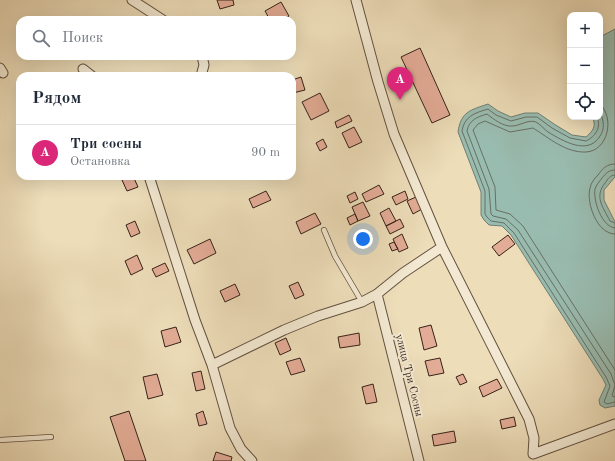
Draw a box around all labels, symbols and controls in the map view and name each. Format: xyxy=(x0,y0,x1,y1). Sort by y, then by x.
map controls xyxy=(567,12,603,120)
button: + xyxy=(567,12,603,48)
search box xyxy=(16,16,296,60)
icon: search xyxy=(30,27,52,49)
text: Поиск xyxy=(62,31,103,46)
button: − xyxy=(567,48,603,84)
pin: A xyxy=(387,67,413,100)
button: locate xyxy=(567,84,603,120)
text: Рядом xyxy=(32,90,81,107)
text: Три сосны xyxy=(70,137,142,152)
text: A xyxy=(40,146,50,159)
text: 90 m xyxy=(251,146,280,159)
text: Остановка xyxy=(70,155,130,168)
your location xyxy=(353,229,373,249)
street label: улица Три Сосны xyxy=(393,333,424,418)

